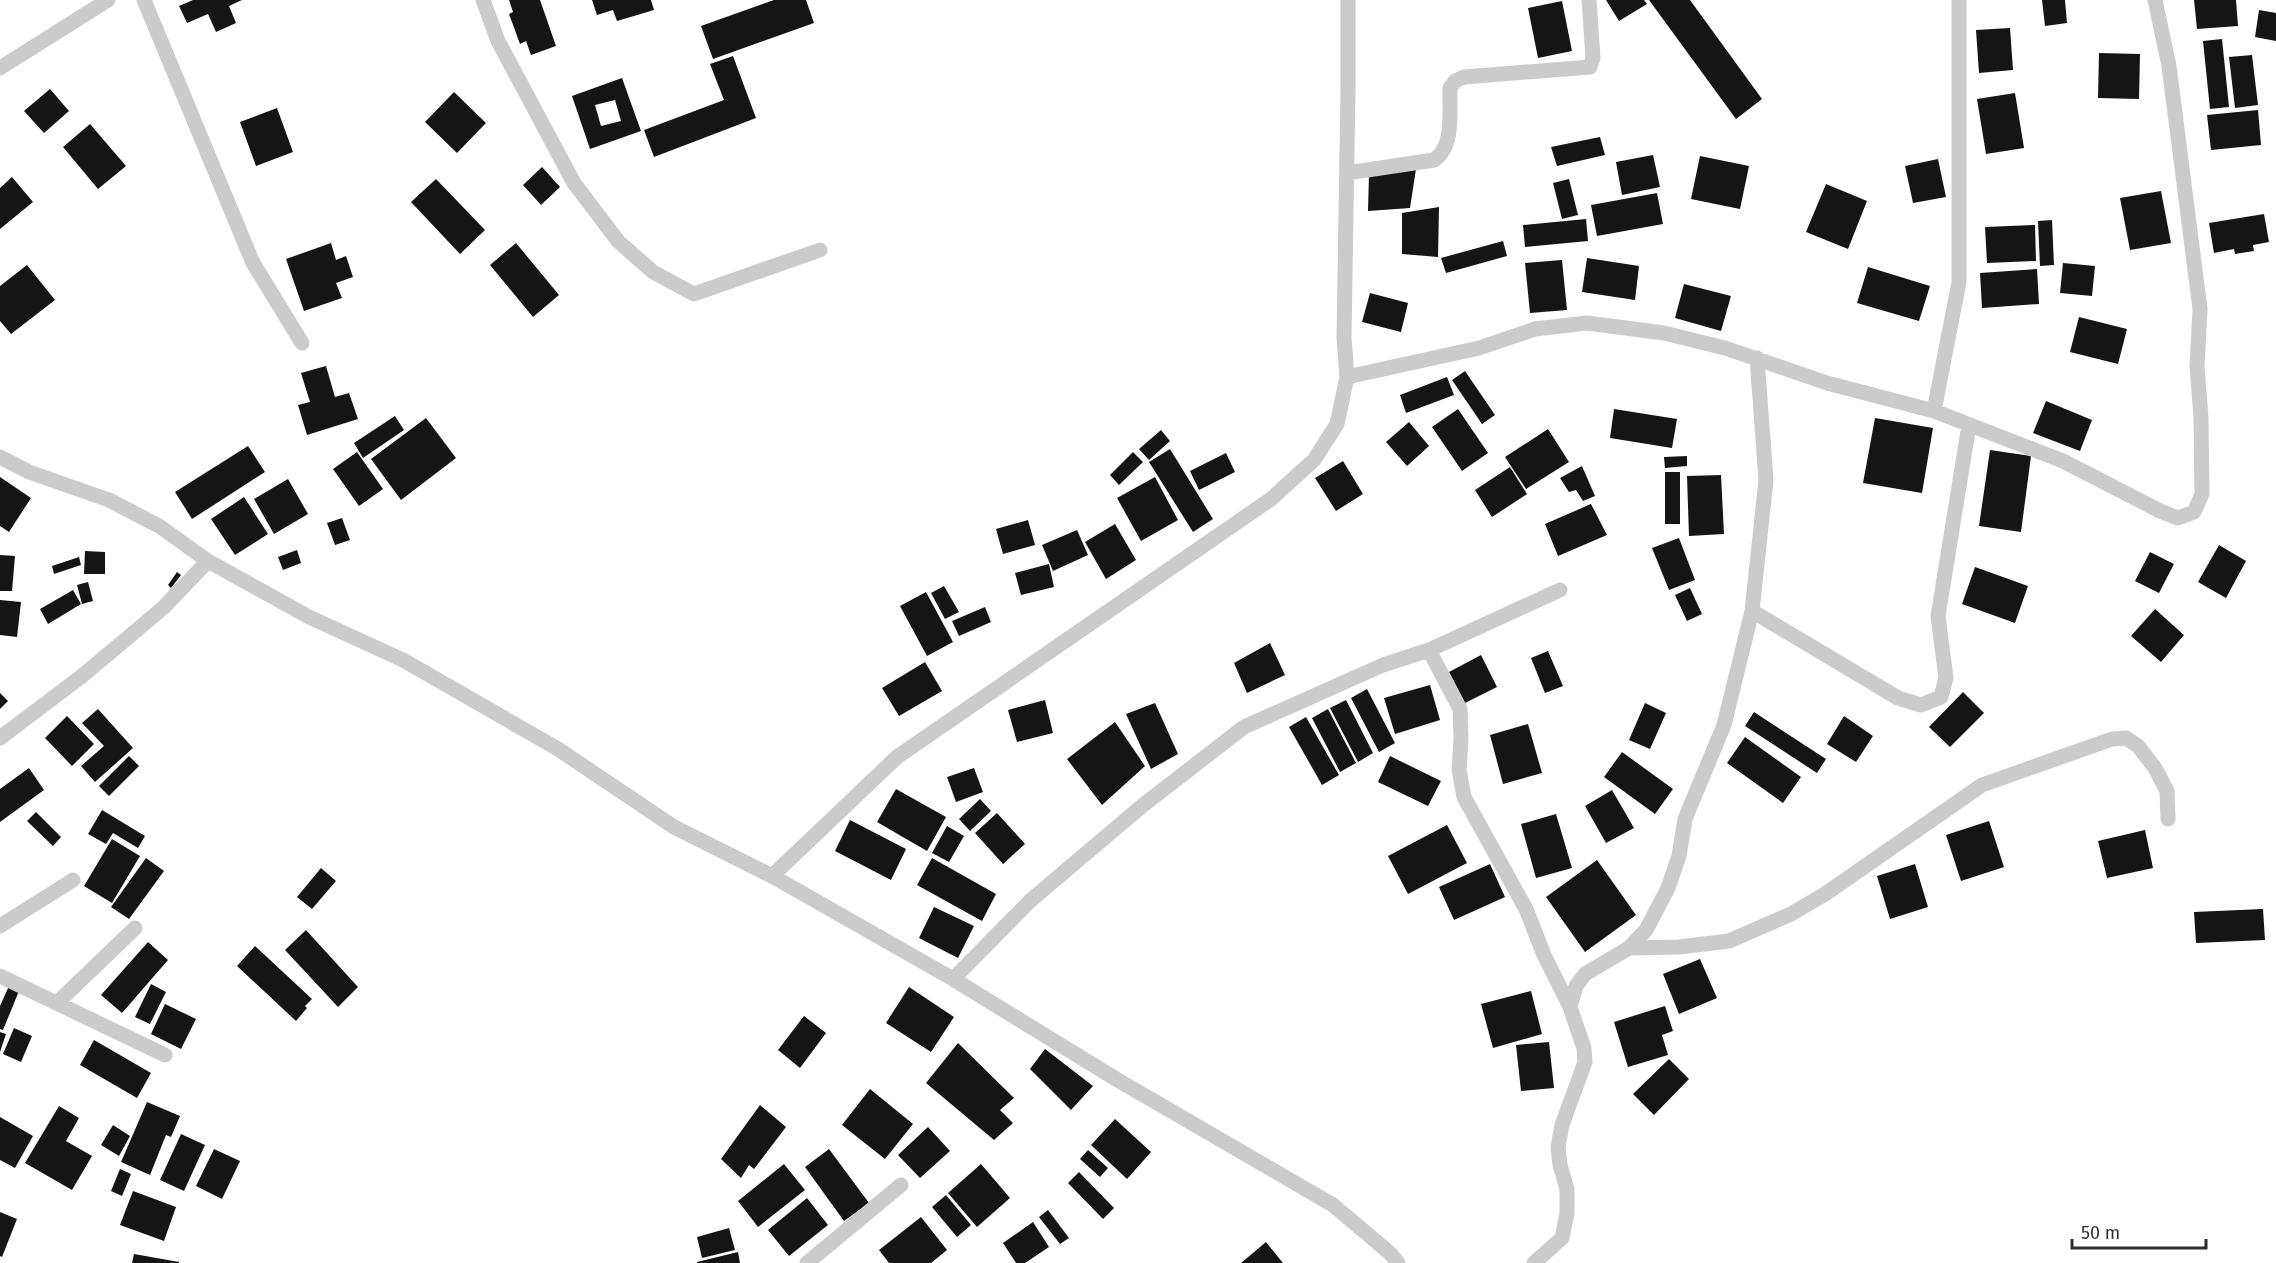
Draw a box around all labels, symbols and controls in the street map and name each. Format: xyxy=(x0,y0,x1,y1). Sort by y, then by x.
scale bar xyxy=(2072,1212,2206,1250)
text: 50 m xyxy=(2081,1222,2120,1244)

